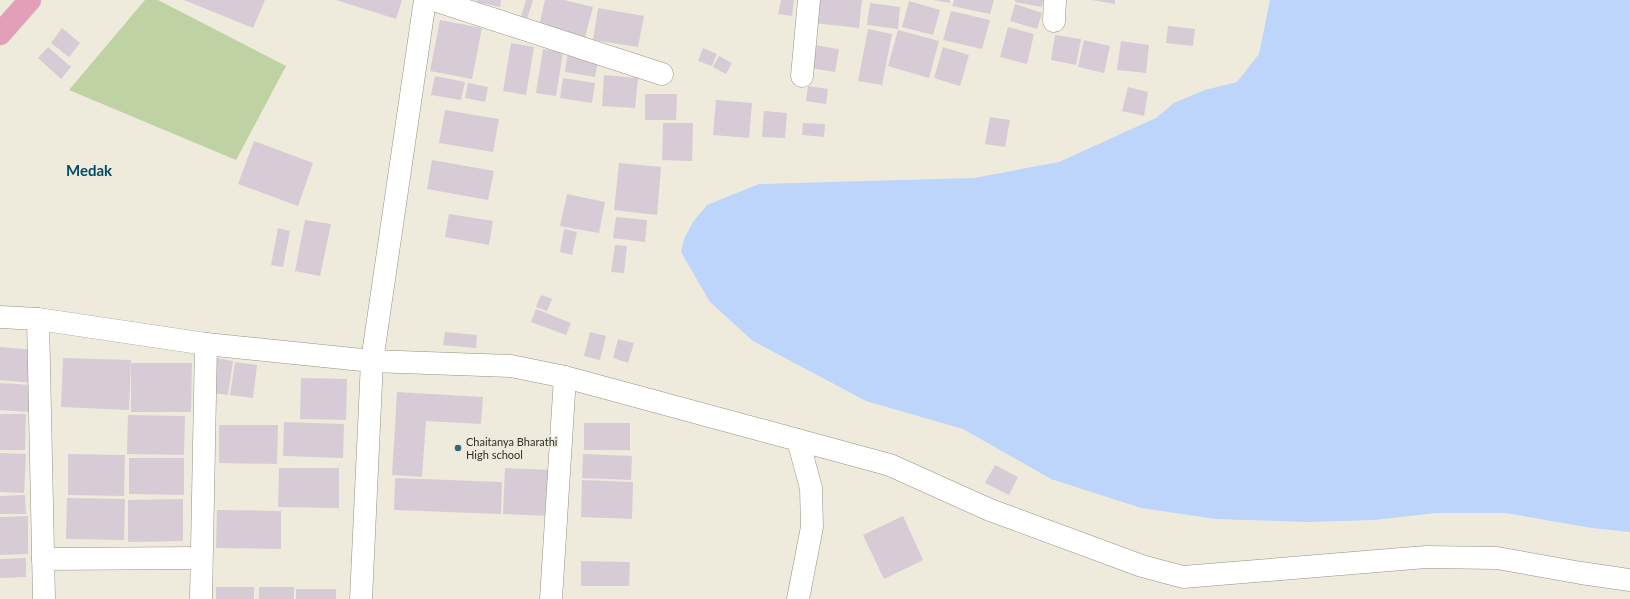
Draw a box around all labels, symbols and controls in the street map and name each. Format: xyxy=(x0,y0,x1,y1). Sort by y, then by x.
district label: Medak xyxy=(66,161,113,179)
place label: Chaitanya Bharathi High school xyxy=(466,435,558,461)
marker: Chaitanya Bharathi High school xyxy=(453,443,463,453)

